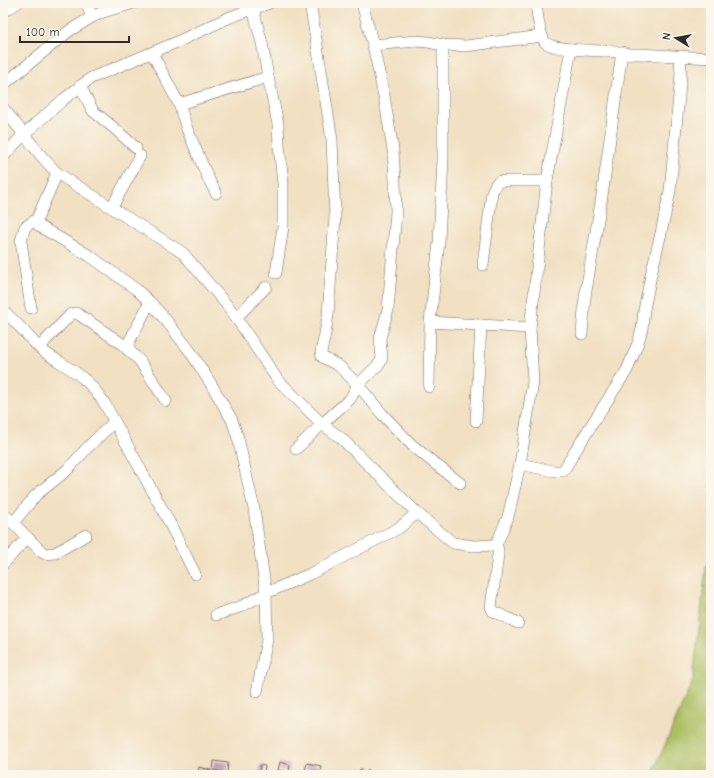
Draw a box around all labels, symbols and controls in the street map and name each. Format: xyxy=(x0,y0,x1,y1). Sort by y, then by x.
scale bar xyxy=(20,18,129,44)
north arrow xyxy=(656,18,696,58)
text: 100 m xyxy=(26,25,59,39)
text: N xyxy=(660,31,674,41)

